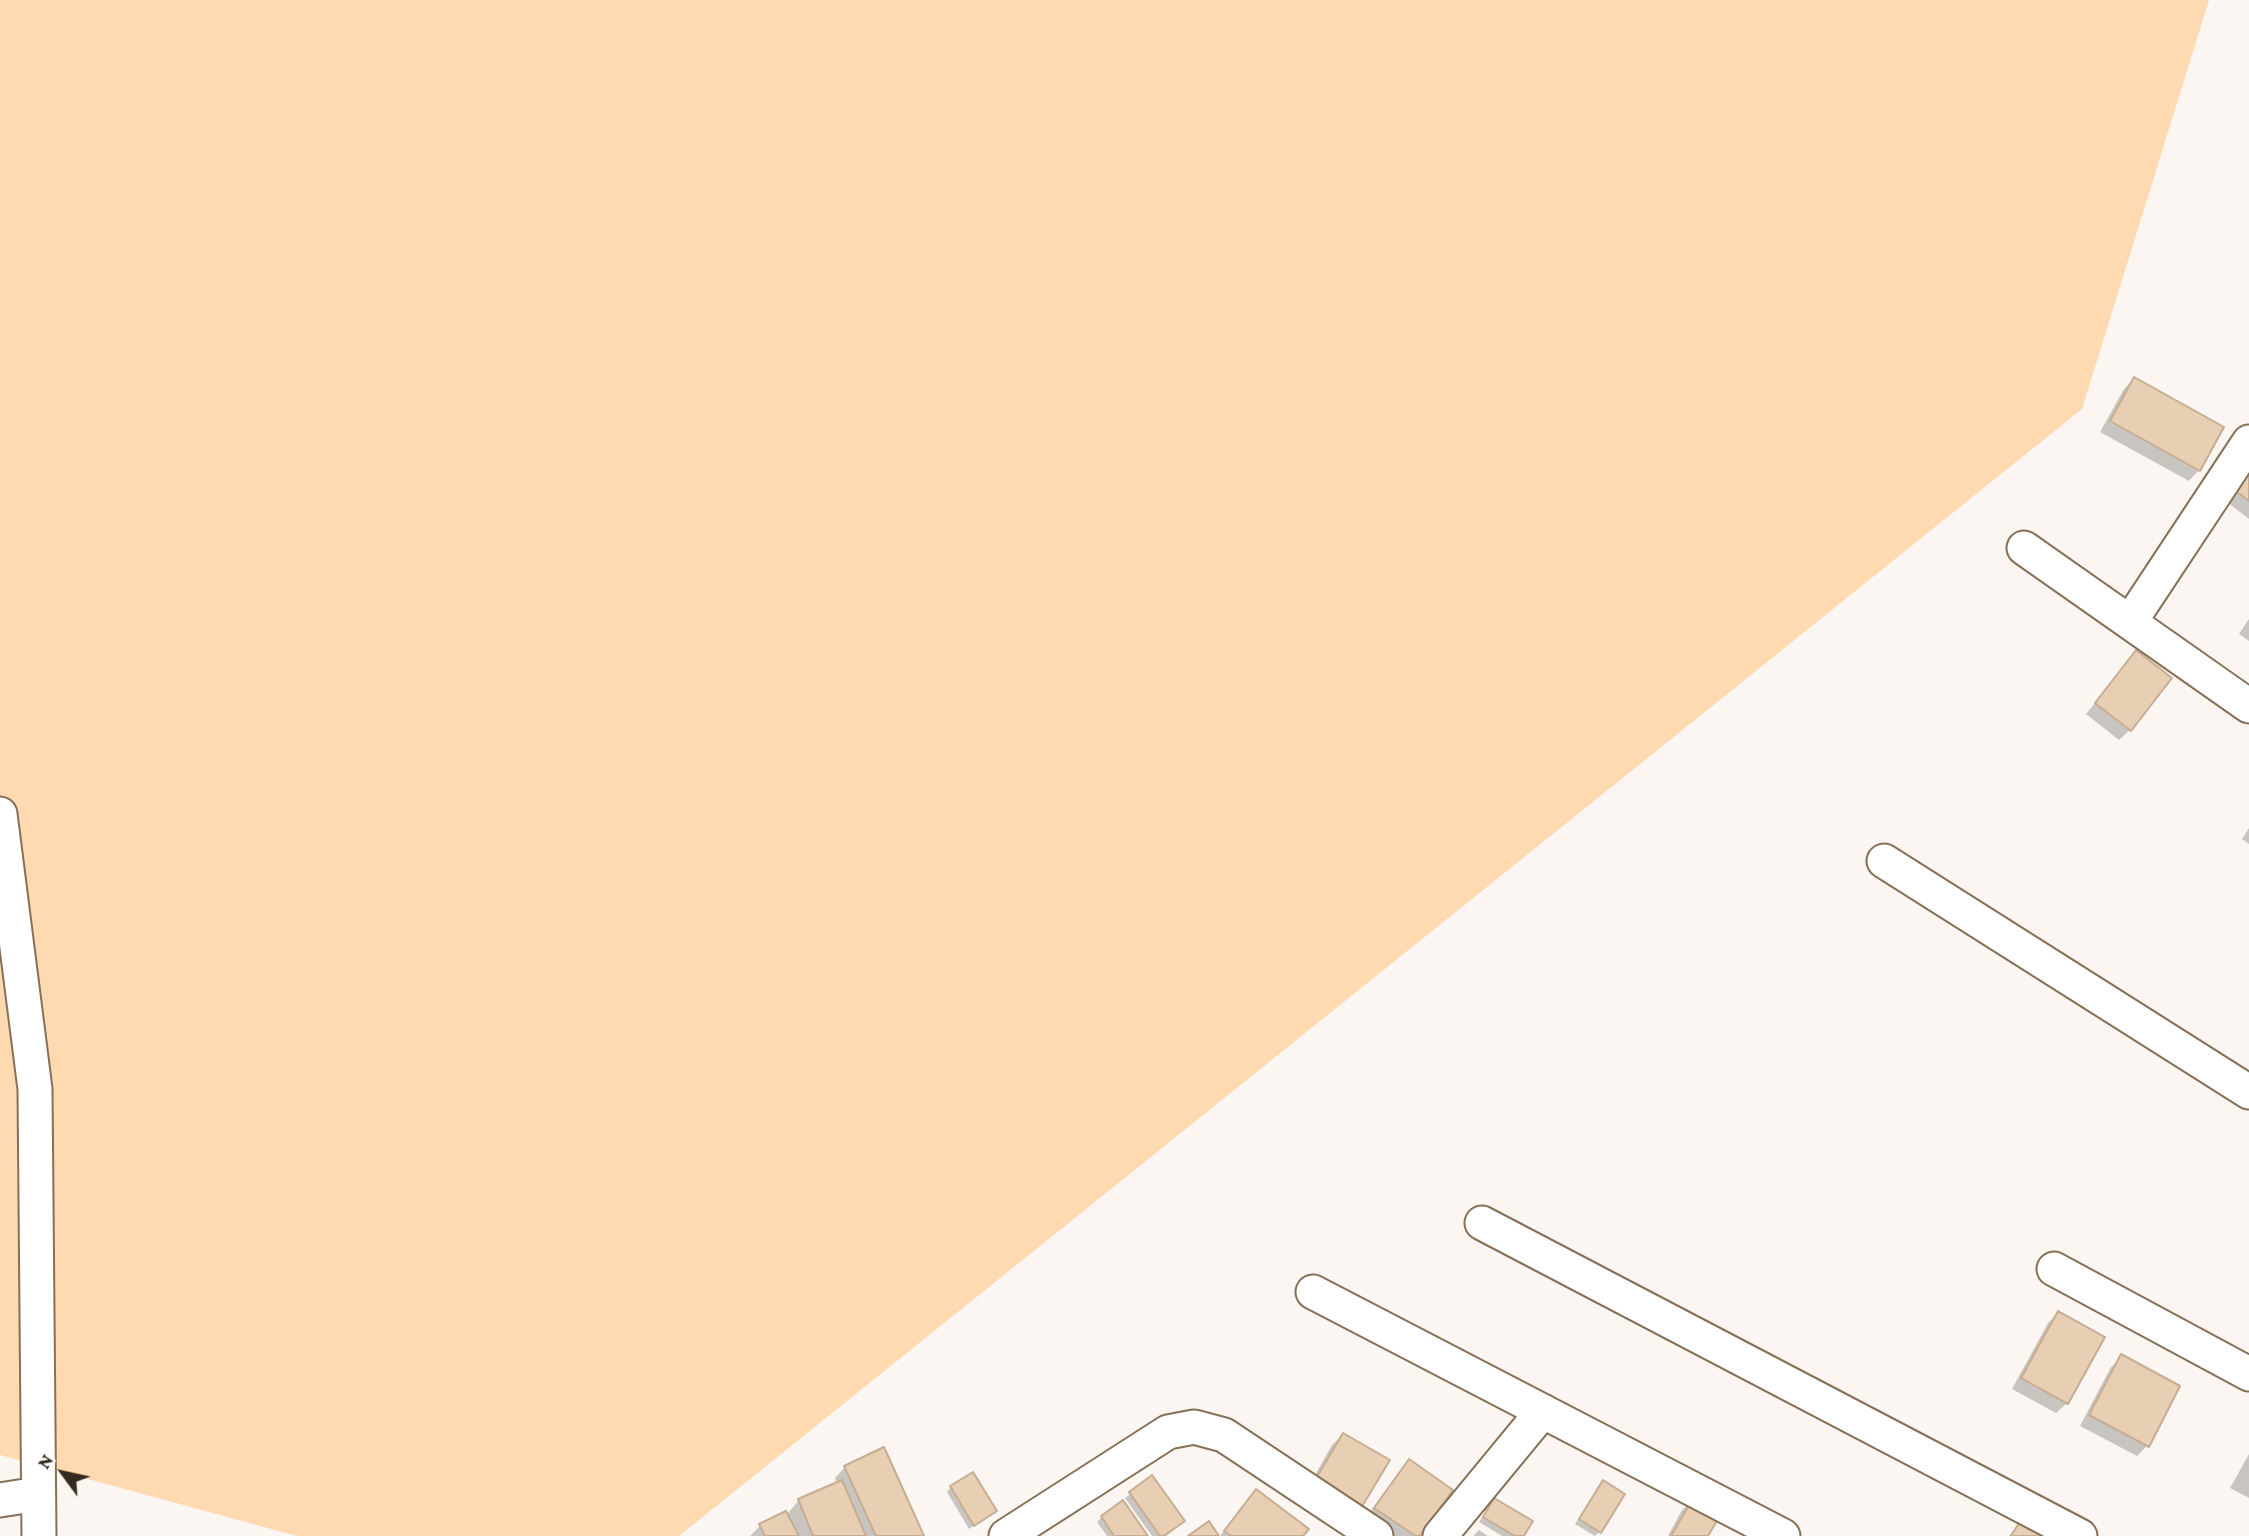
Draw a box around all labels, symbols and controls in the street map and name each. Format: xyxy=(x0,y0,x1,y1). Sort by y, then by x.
north arrow xyxy=(28,1438,98,1508)
text: N xyxy=(33,1450,57,1472)

